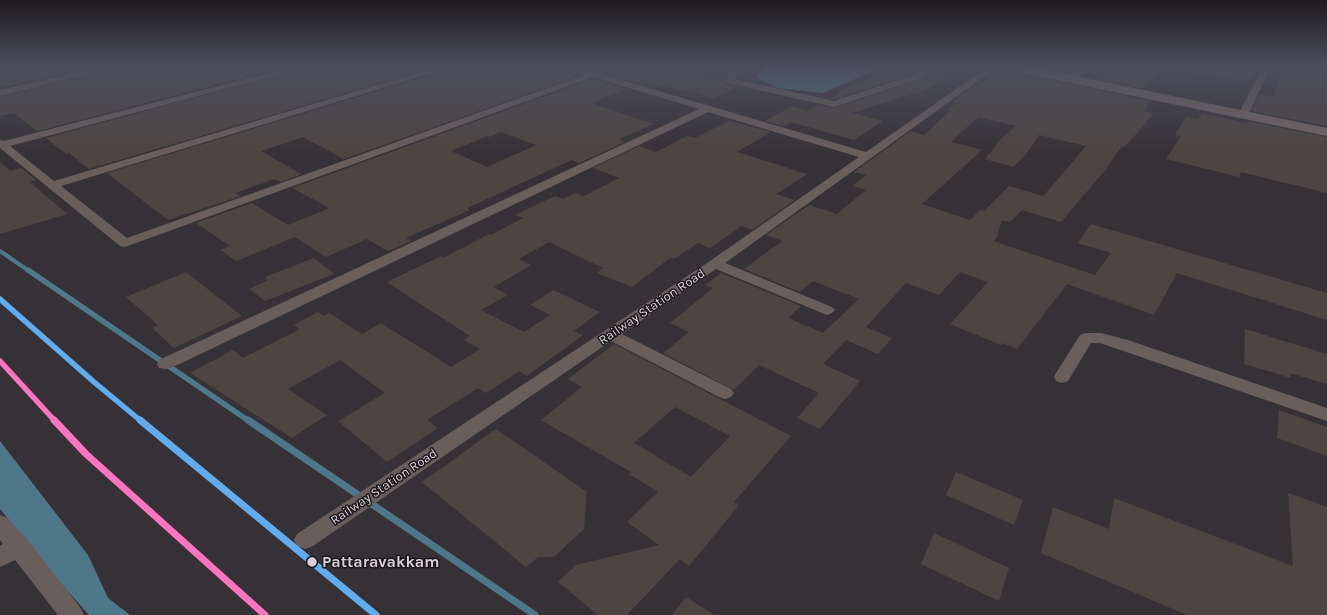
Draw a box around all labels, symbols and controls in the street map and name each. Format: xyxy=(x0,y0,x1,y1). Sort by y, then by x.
street label: Railway Station Road xyxy=(596,266,708,348)
street label: Railway Station Road xyxy=(328,446,440,528)
place label: Pattaravakkam xyxy=(322,552,439,572)
marker: Pattaravakkam xyxy=(305,555,319,569)

